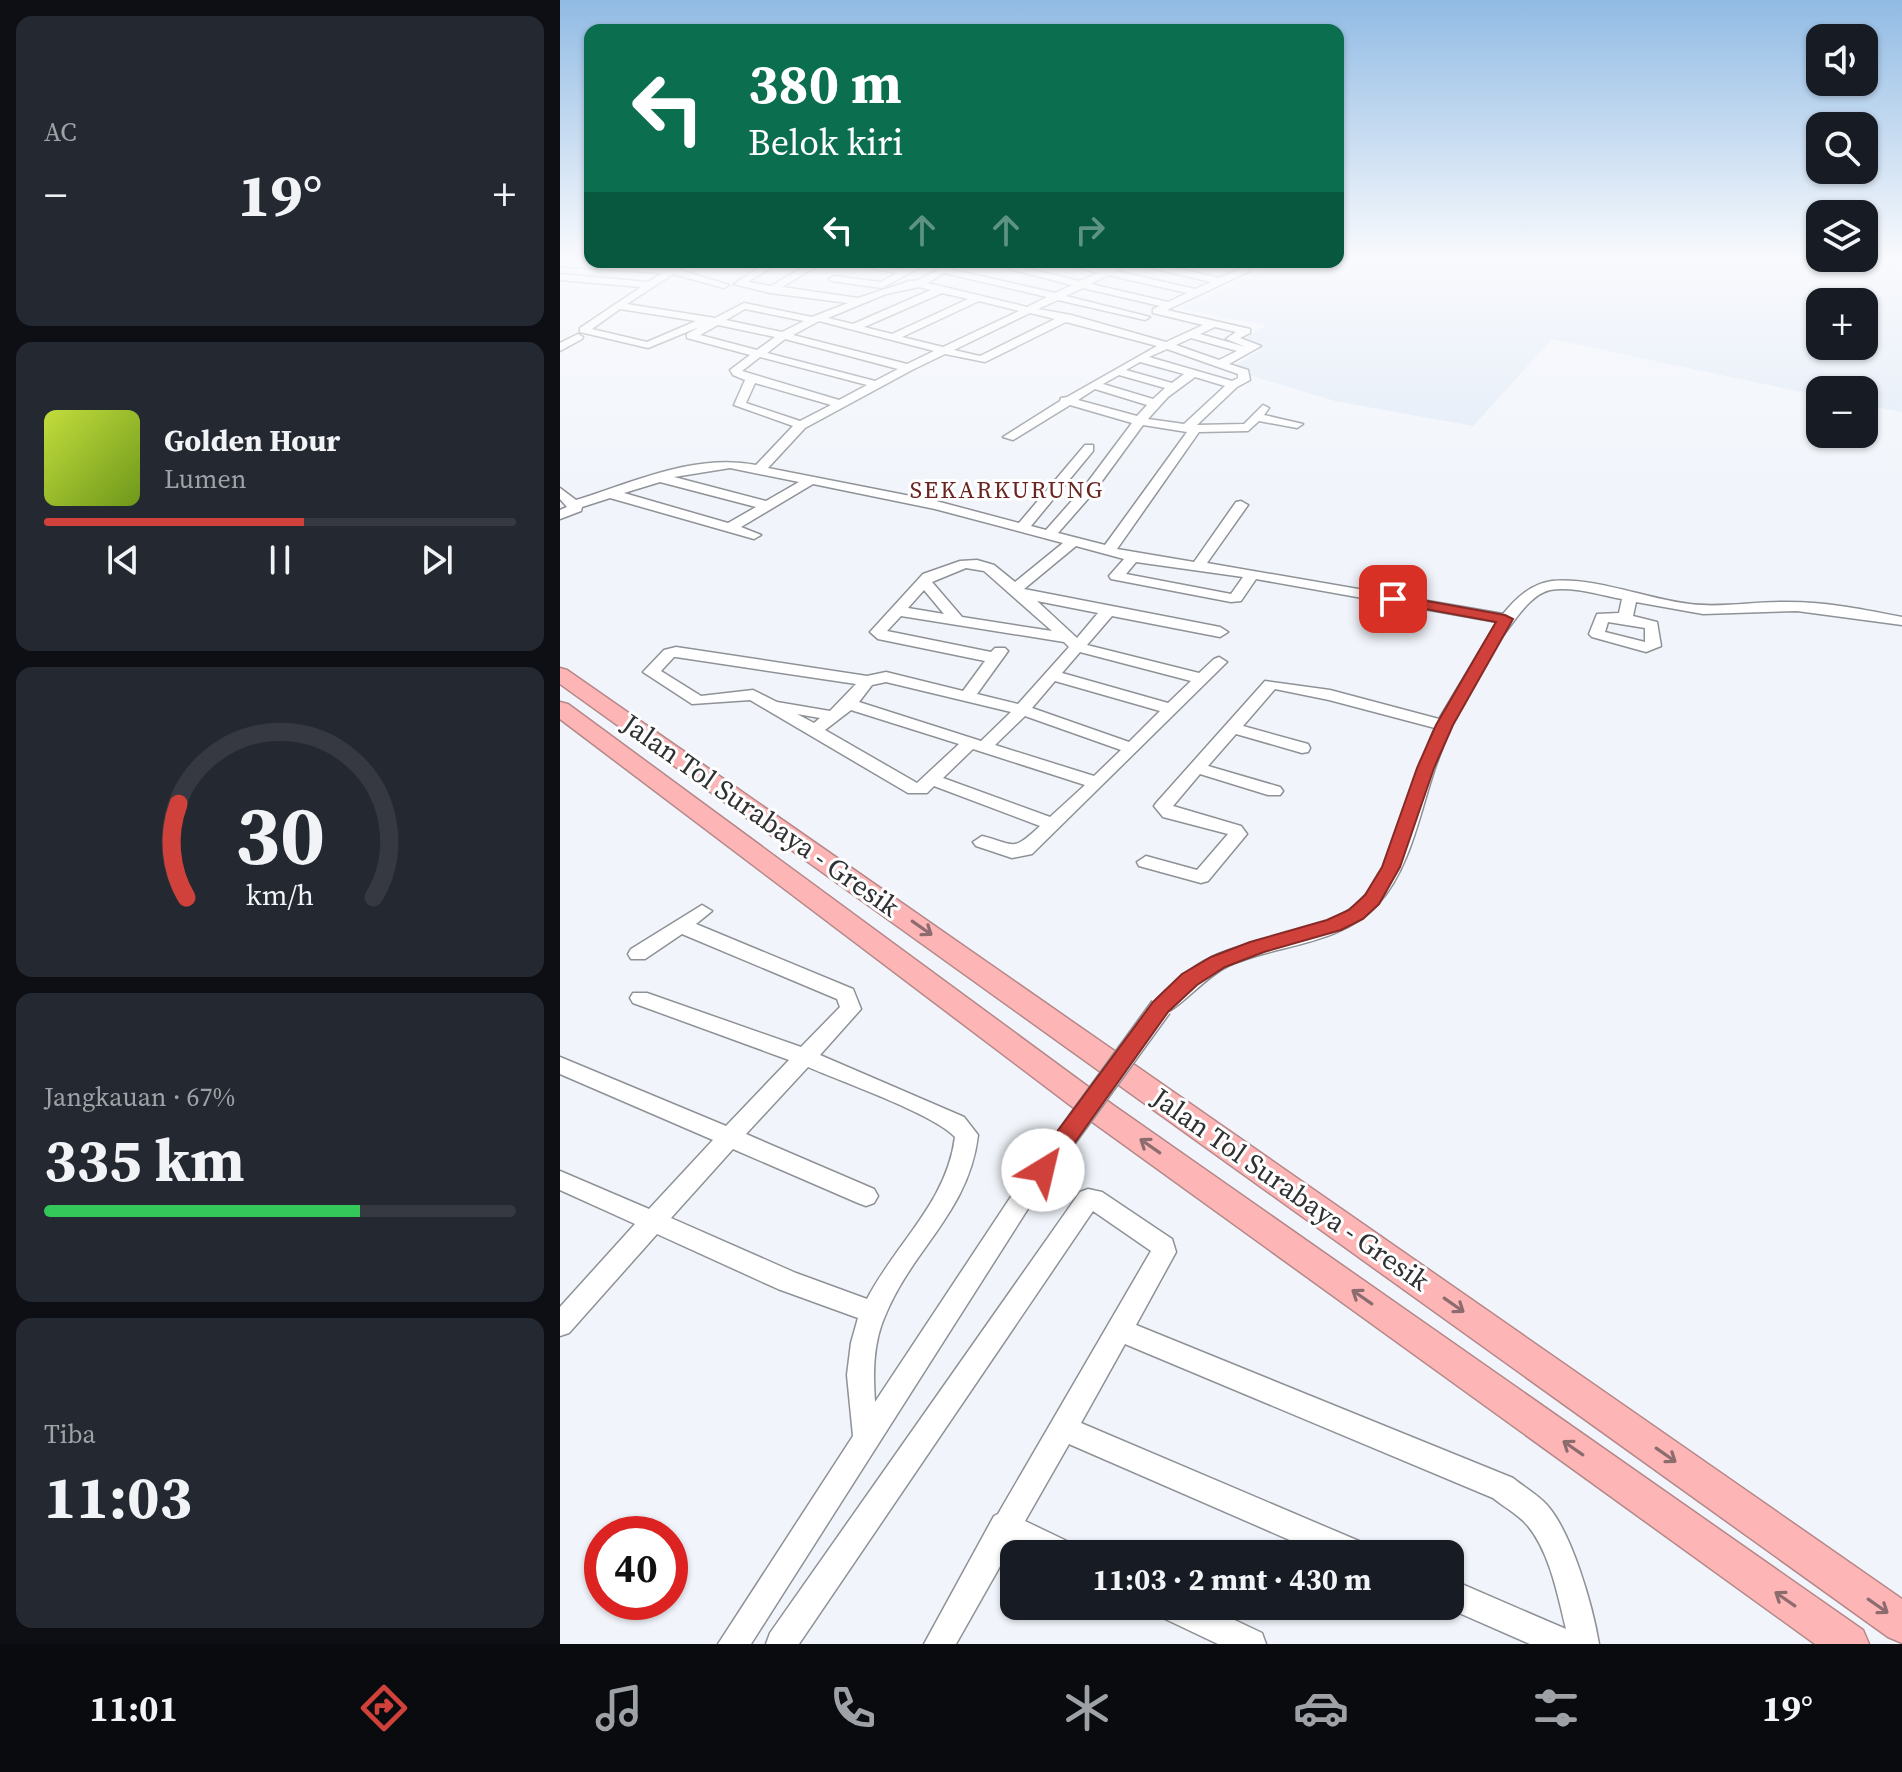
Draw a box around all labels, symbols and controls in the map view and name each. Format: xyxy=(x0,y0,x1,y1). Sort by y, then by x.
map controls xyxy=(1806,24,1878,448)
button: sound xyxy=(1806,24,1878,96)
text: 380 m xyxy=(748,45,902,122)
icon: left xyxy=(616,56,720,160)
button: search xyxy=(1806,112,1878,184)
text: AC xyxy=(44,114,77,150)
text: Belok kiri xyxy=(748,118,903,167)
text: 19° xyxy=(238,154,322,236)
text: − xyxy=(44,164,67,225)
text: + xyxy=(493,164,516,225)
button: layers xyxy=(1806,200,1878,272)
icon: left xyxy=(816,208,860,252)
icon: ahead xyxy=(900,208,944,252)
icon: ahead xyxy=(984,208,1028,252)
icon: right xyxy=(1068,208,1112,252)
button: + xyxy=(1806,288,1878,360)
button: − xyxy=(1806,376,1878,448)
text: Golden Hour xyxy=(164,420,340,461)
text: Lumen xyxy=(164,461,246,497)
district label: SEKARKURUNG xyxy=(910,473,1104,506)
icon: previous xyxy=(101,538,145,582)
icon: pause xyxy=(258,538,302,582)
icon: next xyxy=(415,538,459,582)
pin xyxy=(1359,565,1427,633)
icon: arrive xyxy=(1371,577,1415,621)
street label: Jalan Tol Surabaya - Gresik xyxy=(614,704,908,926)
text: 30 xyxy=(235,778,325,892)
text: km/h xyxy=(246,875,314,915)
one-way arrow xyxy=(911,920,933,936)
street label: Jalan Tol Surabaya - Gresik xyxy=(1144,1078,1438,1300)
text: Jangkauan · 67% xyxy=(44,1079,235,1115)
text: 335 km xyxy=(44,1119,245,1201)
position arrow xyxy=(1001,1128,1085,1212)
one-way arrow xyxy=(1139,1138,1161,1154)
one-way arrow xyxy=(1351,1289,1373,1305)
one-way arrow xyxy=(1443,1296,1464,1313)
text: Tiba xyxy=(44,1416,96,1452)
one-way arrow xyxy=(1563,1440,1585,1456)
one-way arrow xyxy=(1655,1446,1676,1463)
text: 11:03 xyxy=(44,1456,192,1538)
speed limit sign: 40 xyxy=(584,1516,688,1620)
text: 11:03 · 2 mnt · 430 m xyxy=(1092,1559,1372,1600)
one-way arrow xyxy=(1775,1591,1797,1607)
one-way arrow xyxy=(1867,1598,1889,1614)
icon: directions xyxy=(356,1680,412,1736)
icon: music xyxy=(591,1680,647,1736)
icon: phone xyxy=(825,1680,881,1736)
icon: climate xyxy=(1059,1680,1115,1736)
icon: car xyxy=(1293,1680,1349,1736)
icon: filters xyxy=(1528,1680,1584,1736)
text: 11:01 xyxy=(89,1684,178,1733)
text: 19° xyxy=(1762,1684,1813,1733)

